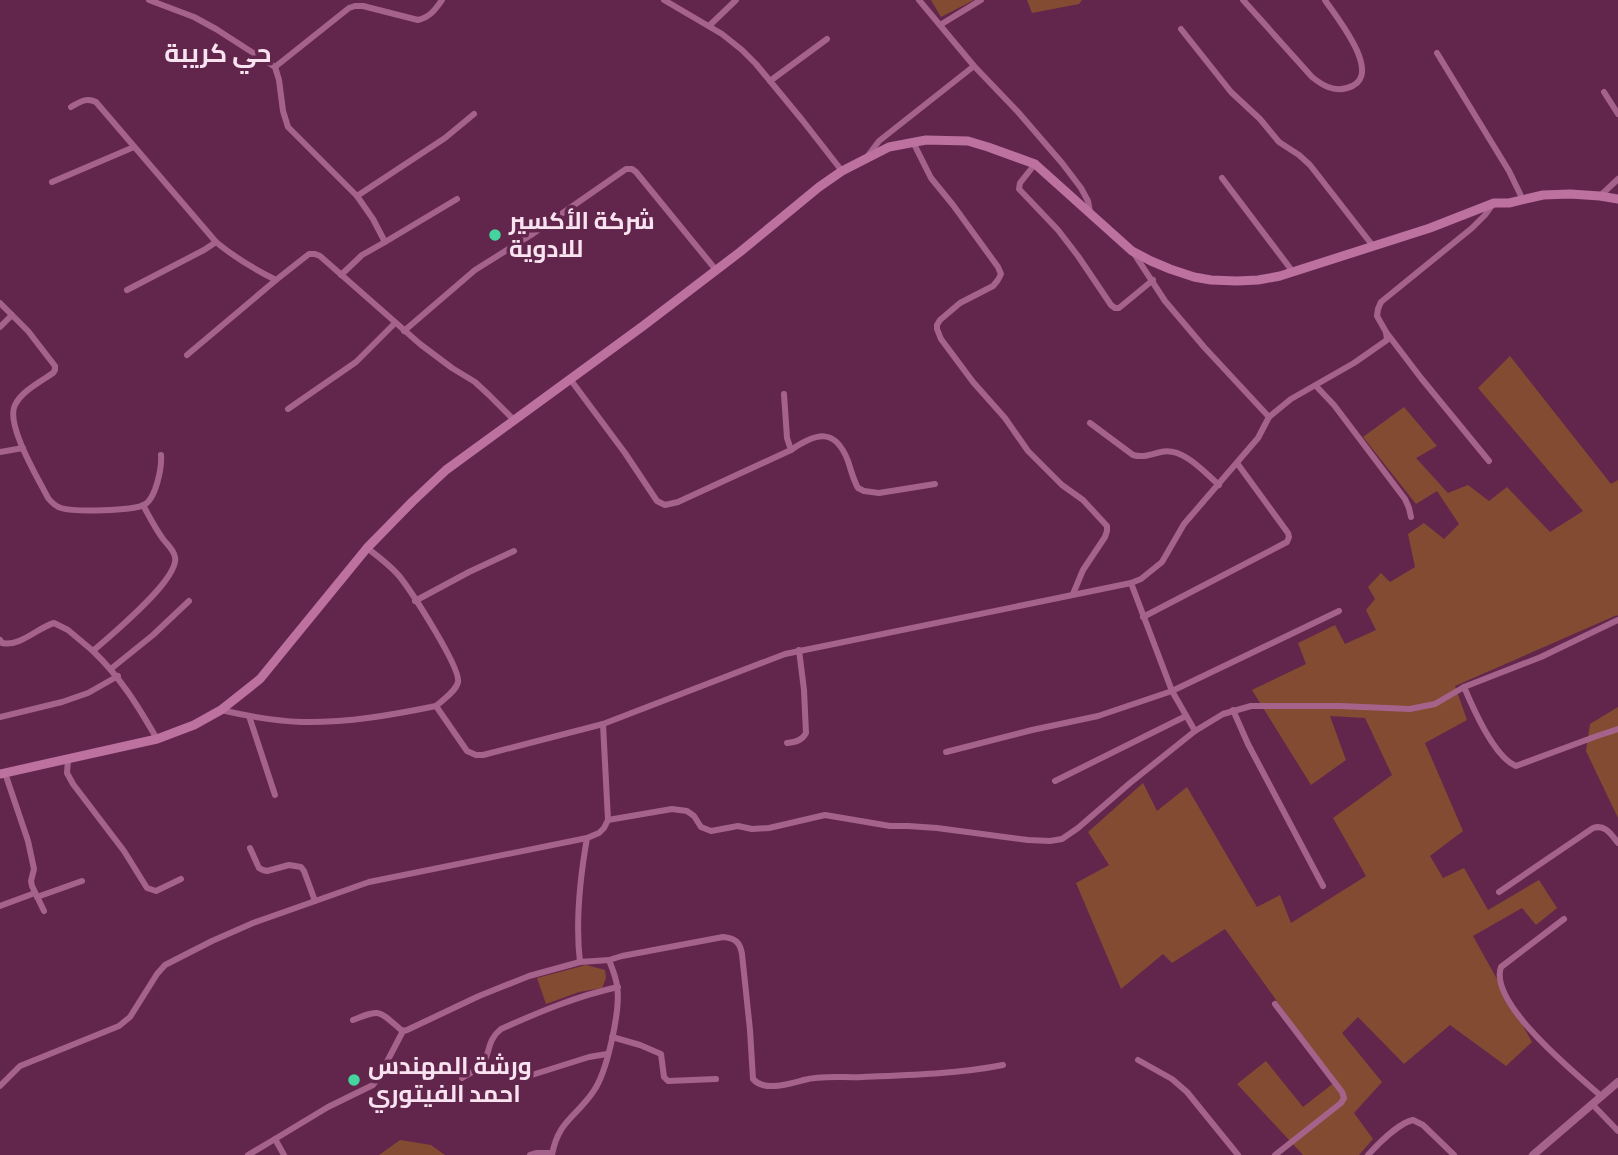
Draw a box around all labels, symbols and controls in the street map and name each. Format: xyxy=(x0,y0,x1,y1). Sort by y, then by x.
district label: حي كريبة xyxy=(164,35,272,74)
place label: شركة الأكسير للادوية xyxy=(508,204,655,267)
marker: شركة الأكسير للادوية xyxy=(487,227,503,243)
place label: ورشة المهندس احمد الفيتوري xyxy=(368,1049,532,1113)
marker: ورشة المهندس احمد الفيتوري xyxy=(346,1072,362,1088)

